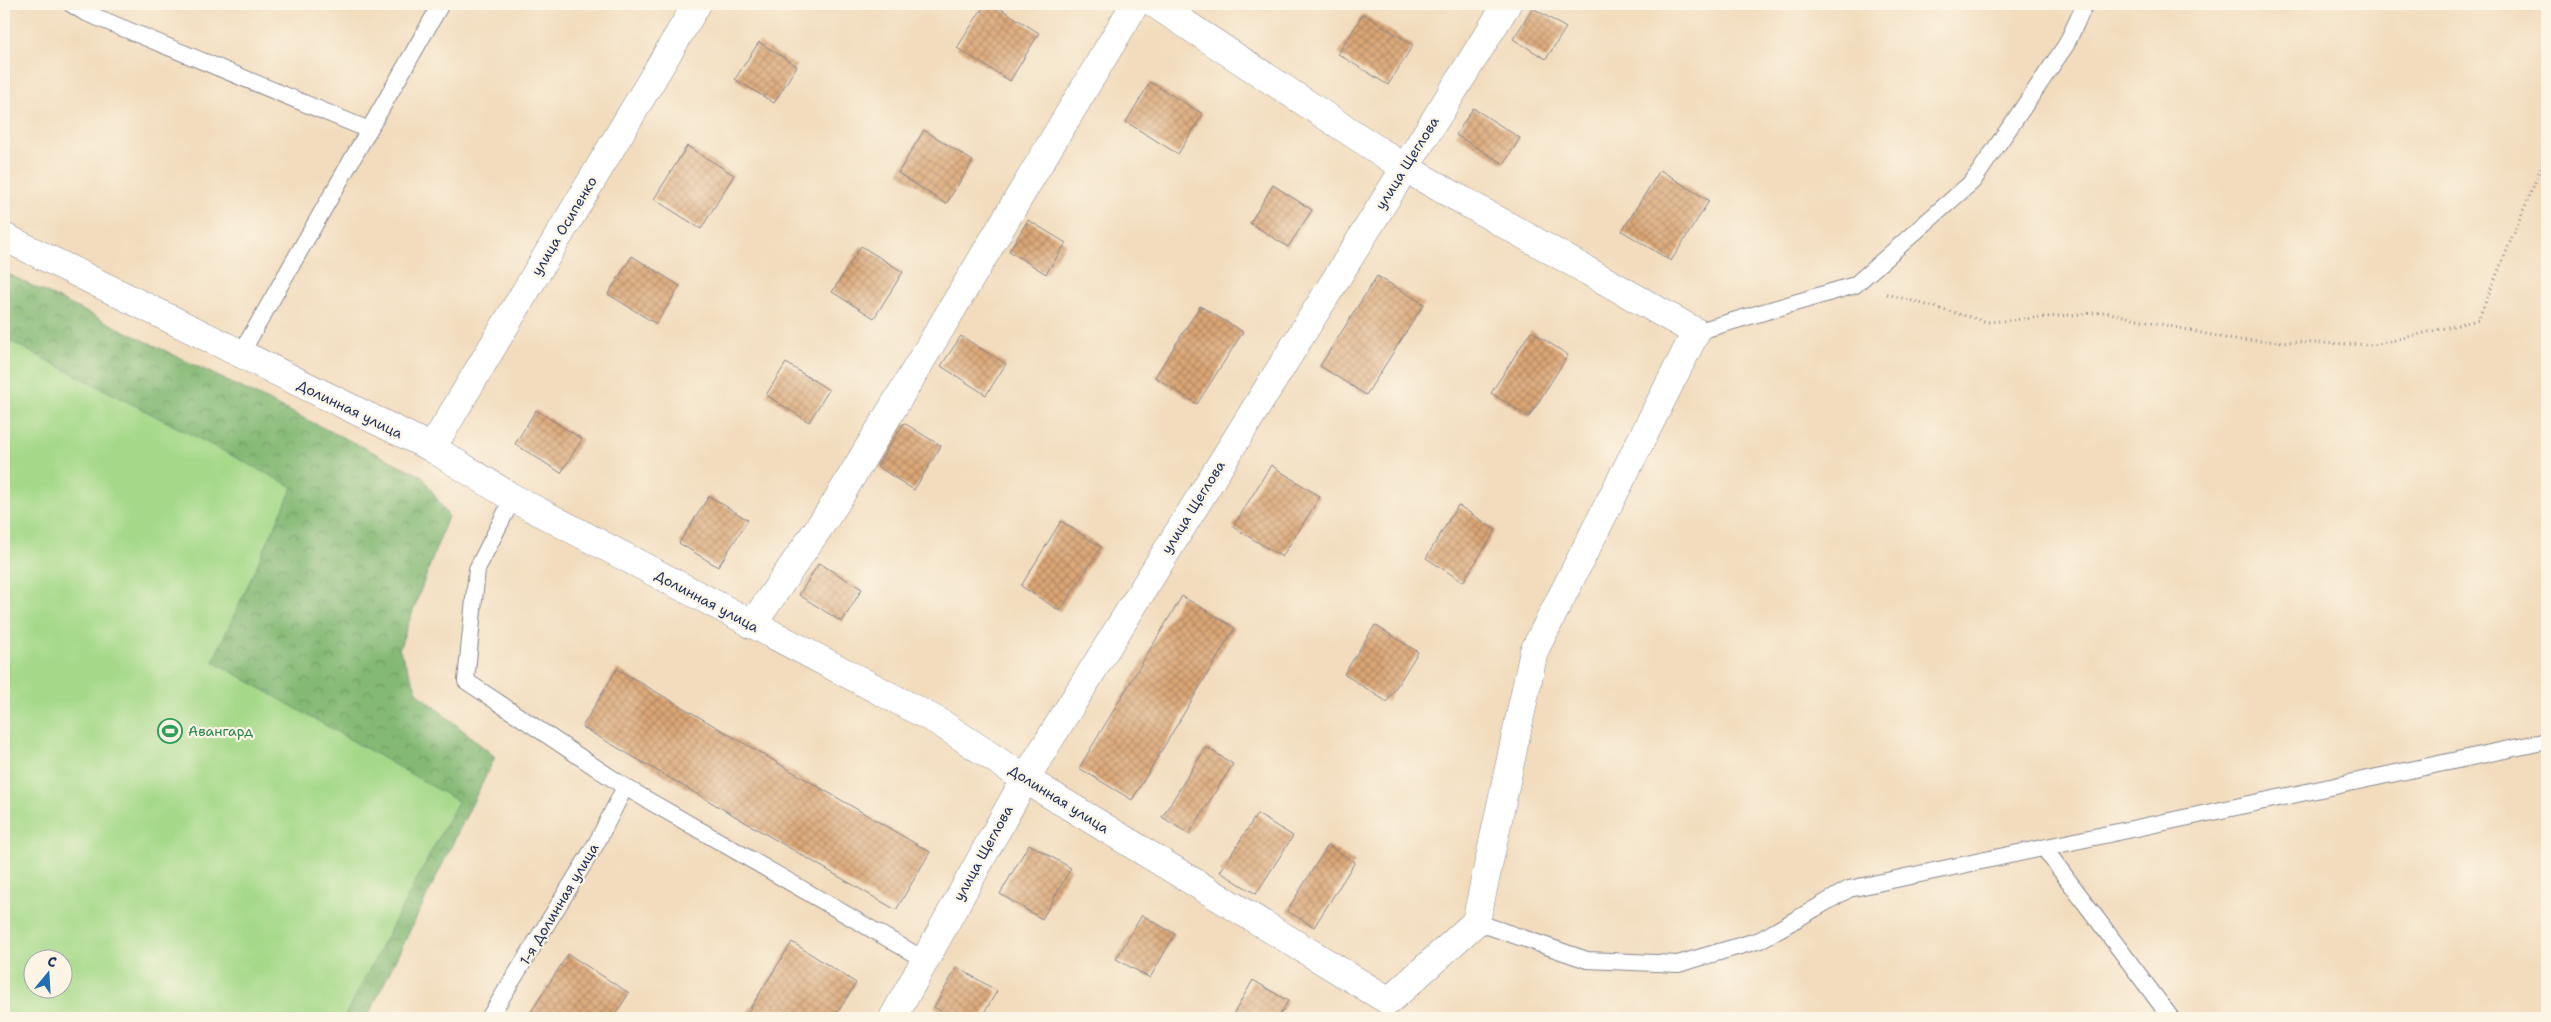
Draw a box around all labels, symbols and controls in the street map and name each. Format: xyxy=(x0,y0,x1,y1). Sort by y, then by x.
street label: улица Щеглова xyxy=(1371,113,1443,213)
street label: улица Осипенко xyxy=(527,173,601,279)
street label: Долинная улица xyxy=(294,376,406,442)
street label: улица Щеглова xyxy=(1157,457,1229,557)
street label: Долинная улица xyxy=(652,566,762,636)
sports icon: Авангард xyxy=(157,718,183,744)
place label: Авангард xyxy=(188,722,253,740)
street label: Долинная улица xyxy=(1005,761,1113,837)
street label: улица Щеглова xyxy=(949,802,1017,904)
street label: 1-я Долинная улица xyxy=(515,840,603,968)
north arrow xyxy=(22,950,72,1000)
text: С xyxy=(45,952,59,972)

